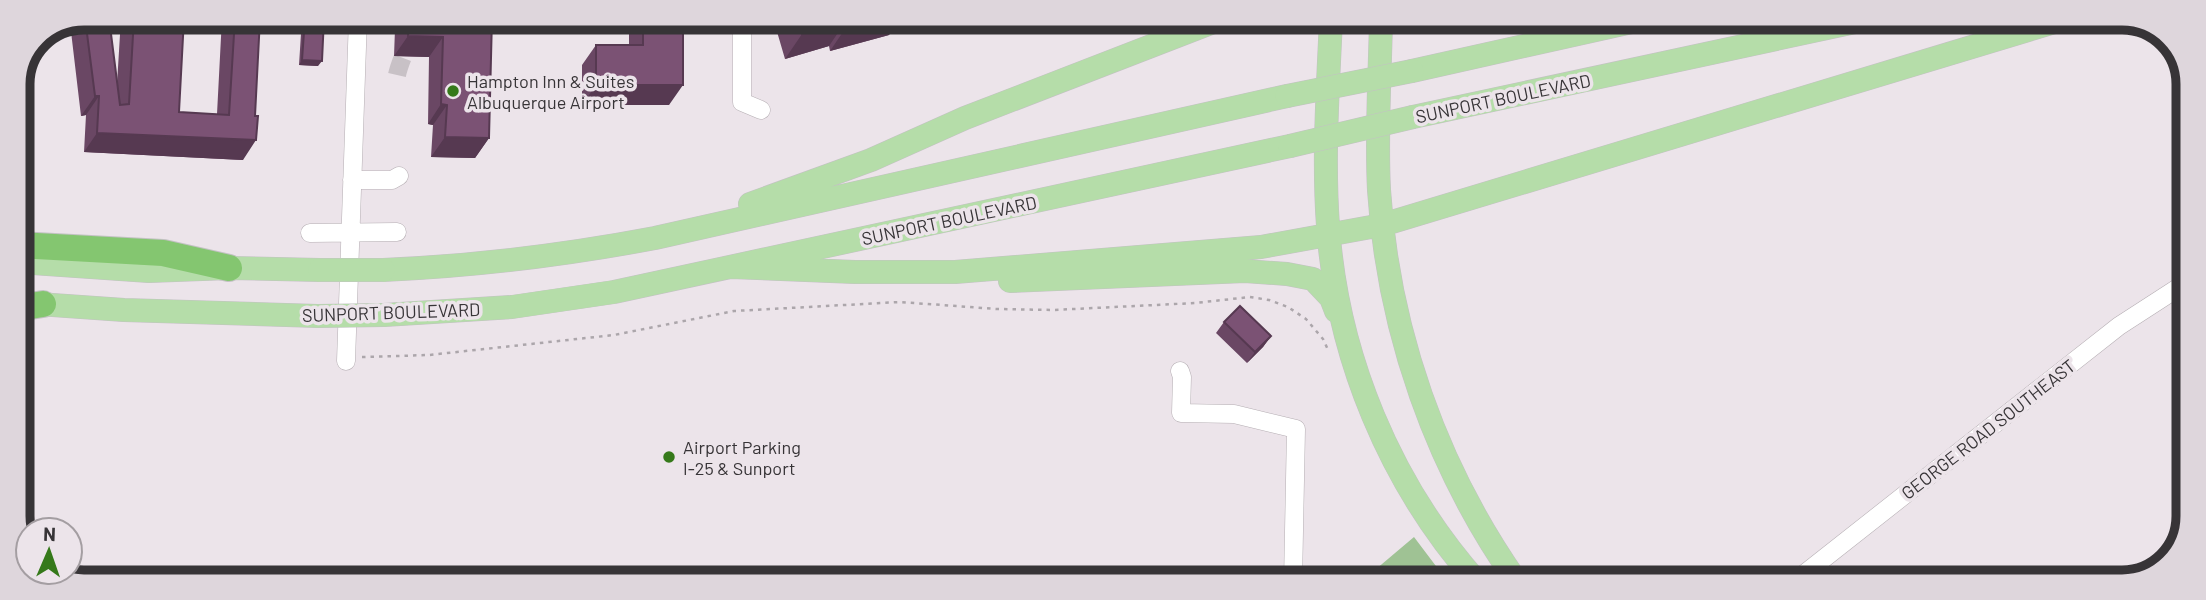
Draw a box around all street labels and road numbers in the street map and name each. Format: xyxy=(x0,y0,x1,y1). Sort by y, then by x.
street label: SUNPORT BOULEVARD xyxy=(1414,69,1592,127)
street label: SUNPORT BOULEVARD xyxy=(860,191,1038,249)
street label: SUNPORT BOULEVARD xyxy=(302,298,480,326)
street label: GEORGE ROAD SOUTHEAST xyxy=(1897,354,2079,504)

